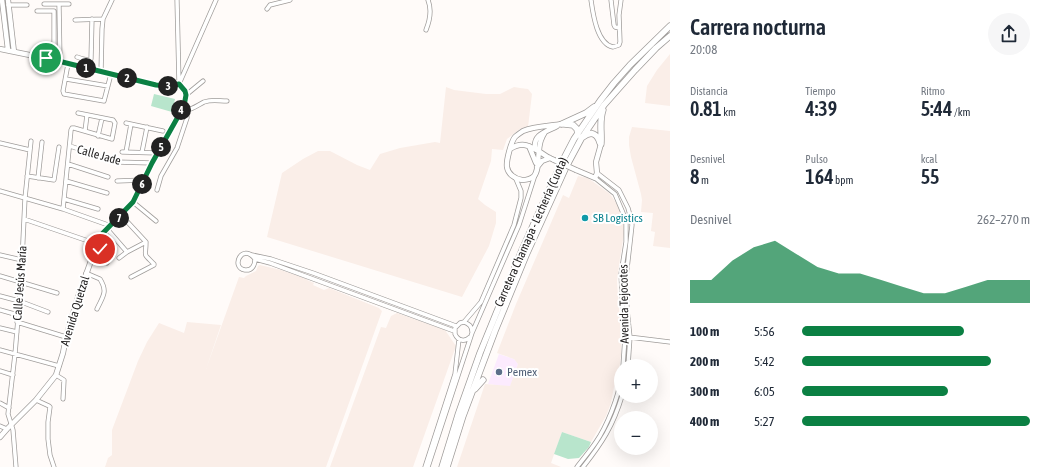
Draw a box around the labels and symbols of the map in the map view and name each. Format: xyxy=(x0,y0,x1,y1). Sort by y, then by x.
pin xyxy=(29,41,63,75)
pin: 1 xyxy=(76,58,96,78)
pin: 2 xyxy=(117,68,137,88)
pin: 3 xyxy=(158,76,178,96)
pin: 4 xyxy=(171,100,191,120)
pin: 5 xyxy=(151,137,171,157)
street label: Calle Jade xyxy=(76,142,122,168)
street label: Carretera Chamapa - Lechería (Cuota) xyxy=(492,155,570,309)
pin: 6 xyxy=(132,174,152,194)
pin: 7 xyxy=(109,208,129,228)
place label: SB Logistics xyxy=(593,211,643,225)
marker: SB Logistics xyxy=(580,213,590,223)
pin xyxy=(83,232,117,266)
street label: Calle Jesús María xyxy=(10,245,30,321)
street label: Avenida Tejocotes xyxy=(616,264,632,344)
street label: Avenida Quetzal xyxy=(58,274,93,348)
place label: Pemex xyxy=(507,365,537,379)
marker: Pemex xyxy=(494,367,504,377)

